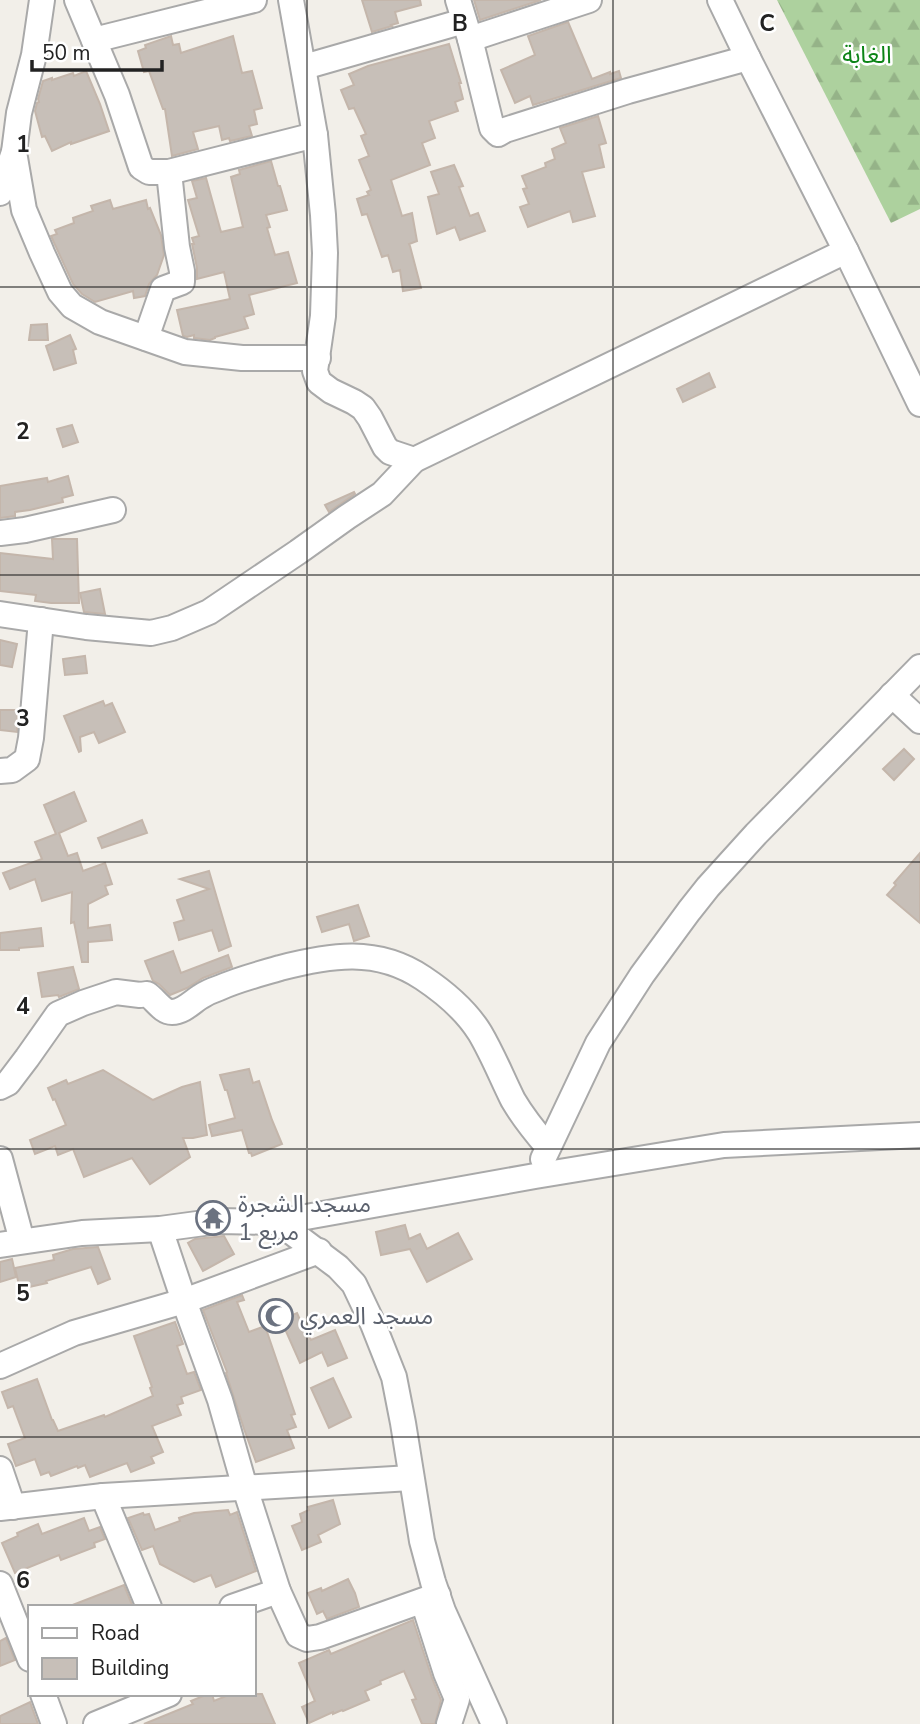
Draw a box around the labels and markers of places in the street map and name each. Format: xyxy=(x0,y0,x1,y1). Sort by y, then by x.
place label: مسجد الشجرة مربع 1 xyxy=(238,1188,371,1249)
temple icon: مسجد الشجرة مربع 1 xyxy=(194,1199,232,1237)
mosque icon: مسجد العمري xyxy=(257,1297,295,1335)
place label: مسجد العمري xyxy=(300,1300,433,1335)

